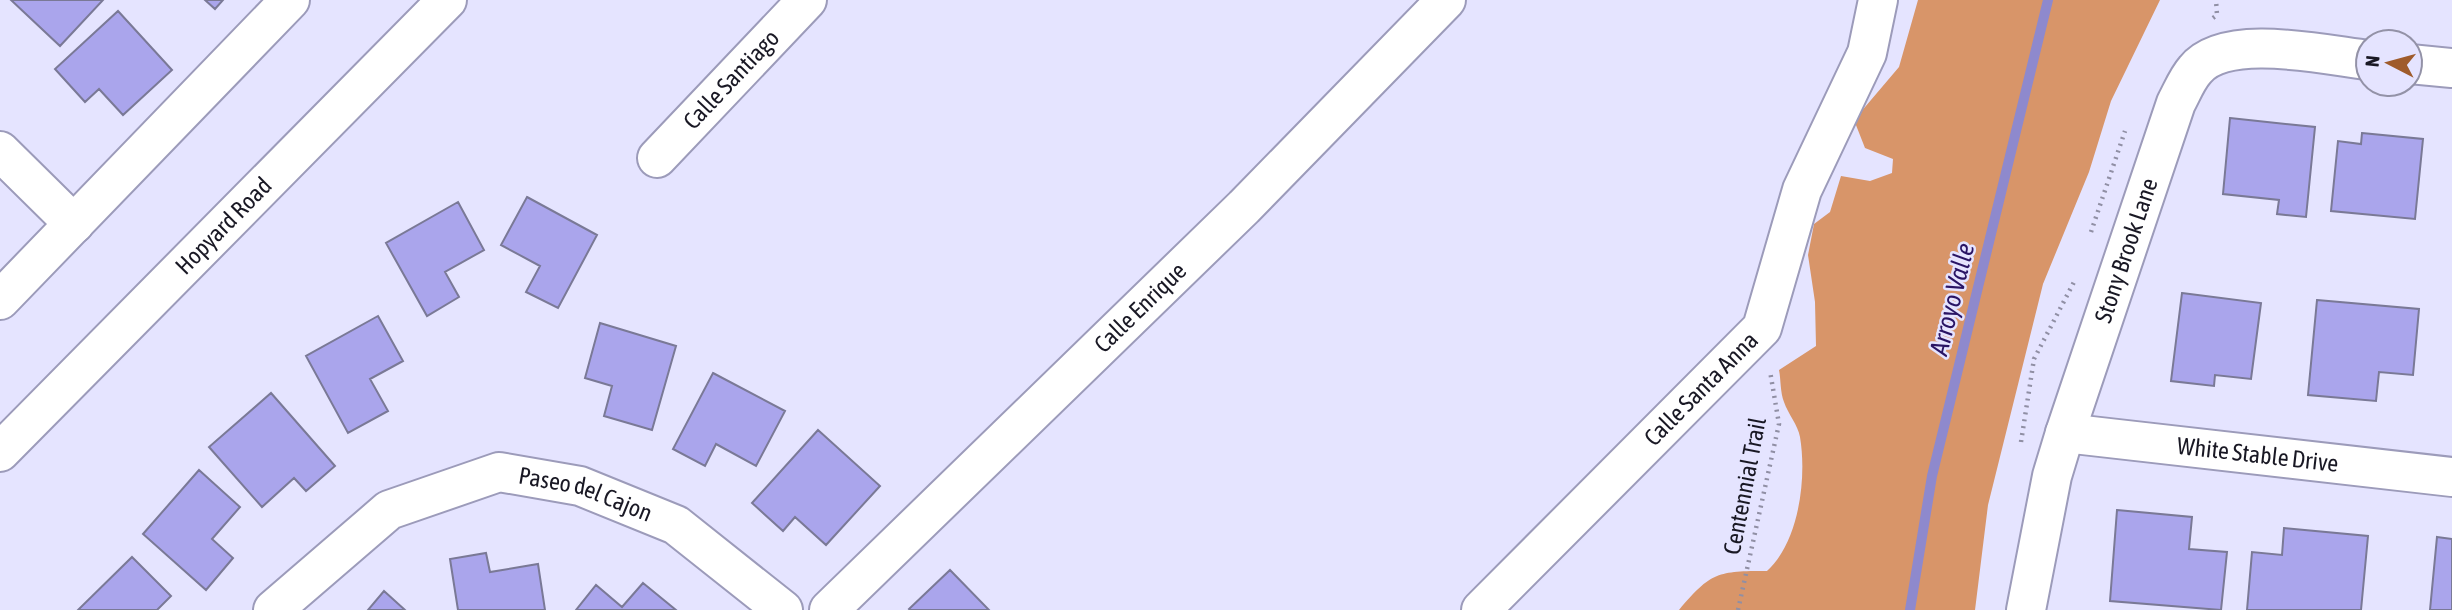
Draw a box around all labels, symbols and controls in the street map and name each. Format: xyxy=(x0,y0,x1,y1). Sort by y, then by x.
street label: Calle Santiago xyxy=(678,24,784,134)
north arrow xyxy=(2354,28,2424,98)
text: N xyxy=(2361,54,2384,68)
street label: Hopyard Road xyxy=(170,172,277,279)
street label: Stony Brook Lane xyxy=(2089,175,2163,326)
water label: Arroyo Valle xyxy=(1923,240,1980,359)
street label: Calle Enrique xyxy=(1089,257,1191,358)
street label: Calle Santa Anna xyxy=(1639,326,1763,451)
street label: Centennial Trail xyxy=(1718,414,1771,557)
street label: White Stable Drive xyxy=(2176,432,2340,477)
street label: Paseo del Cajon xyxy=(517,462,656,527)

